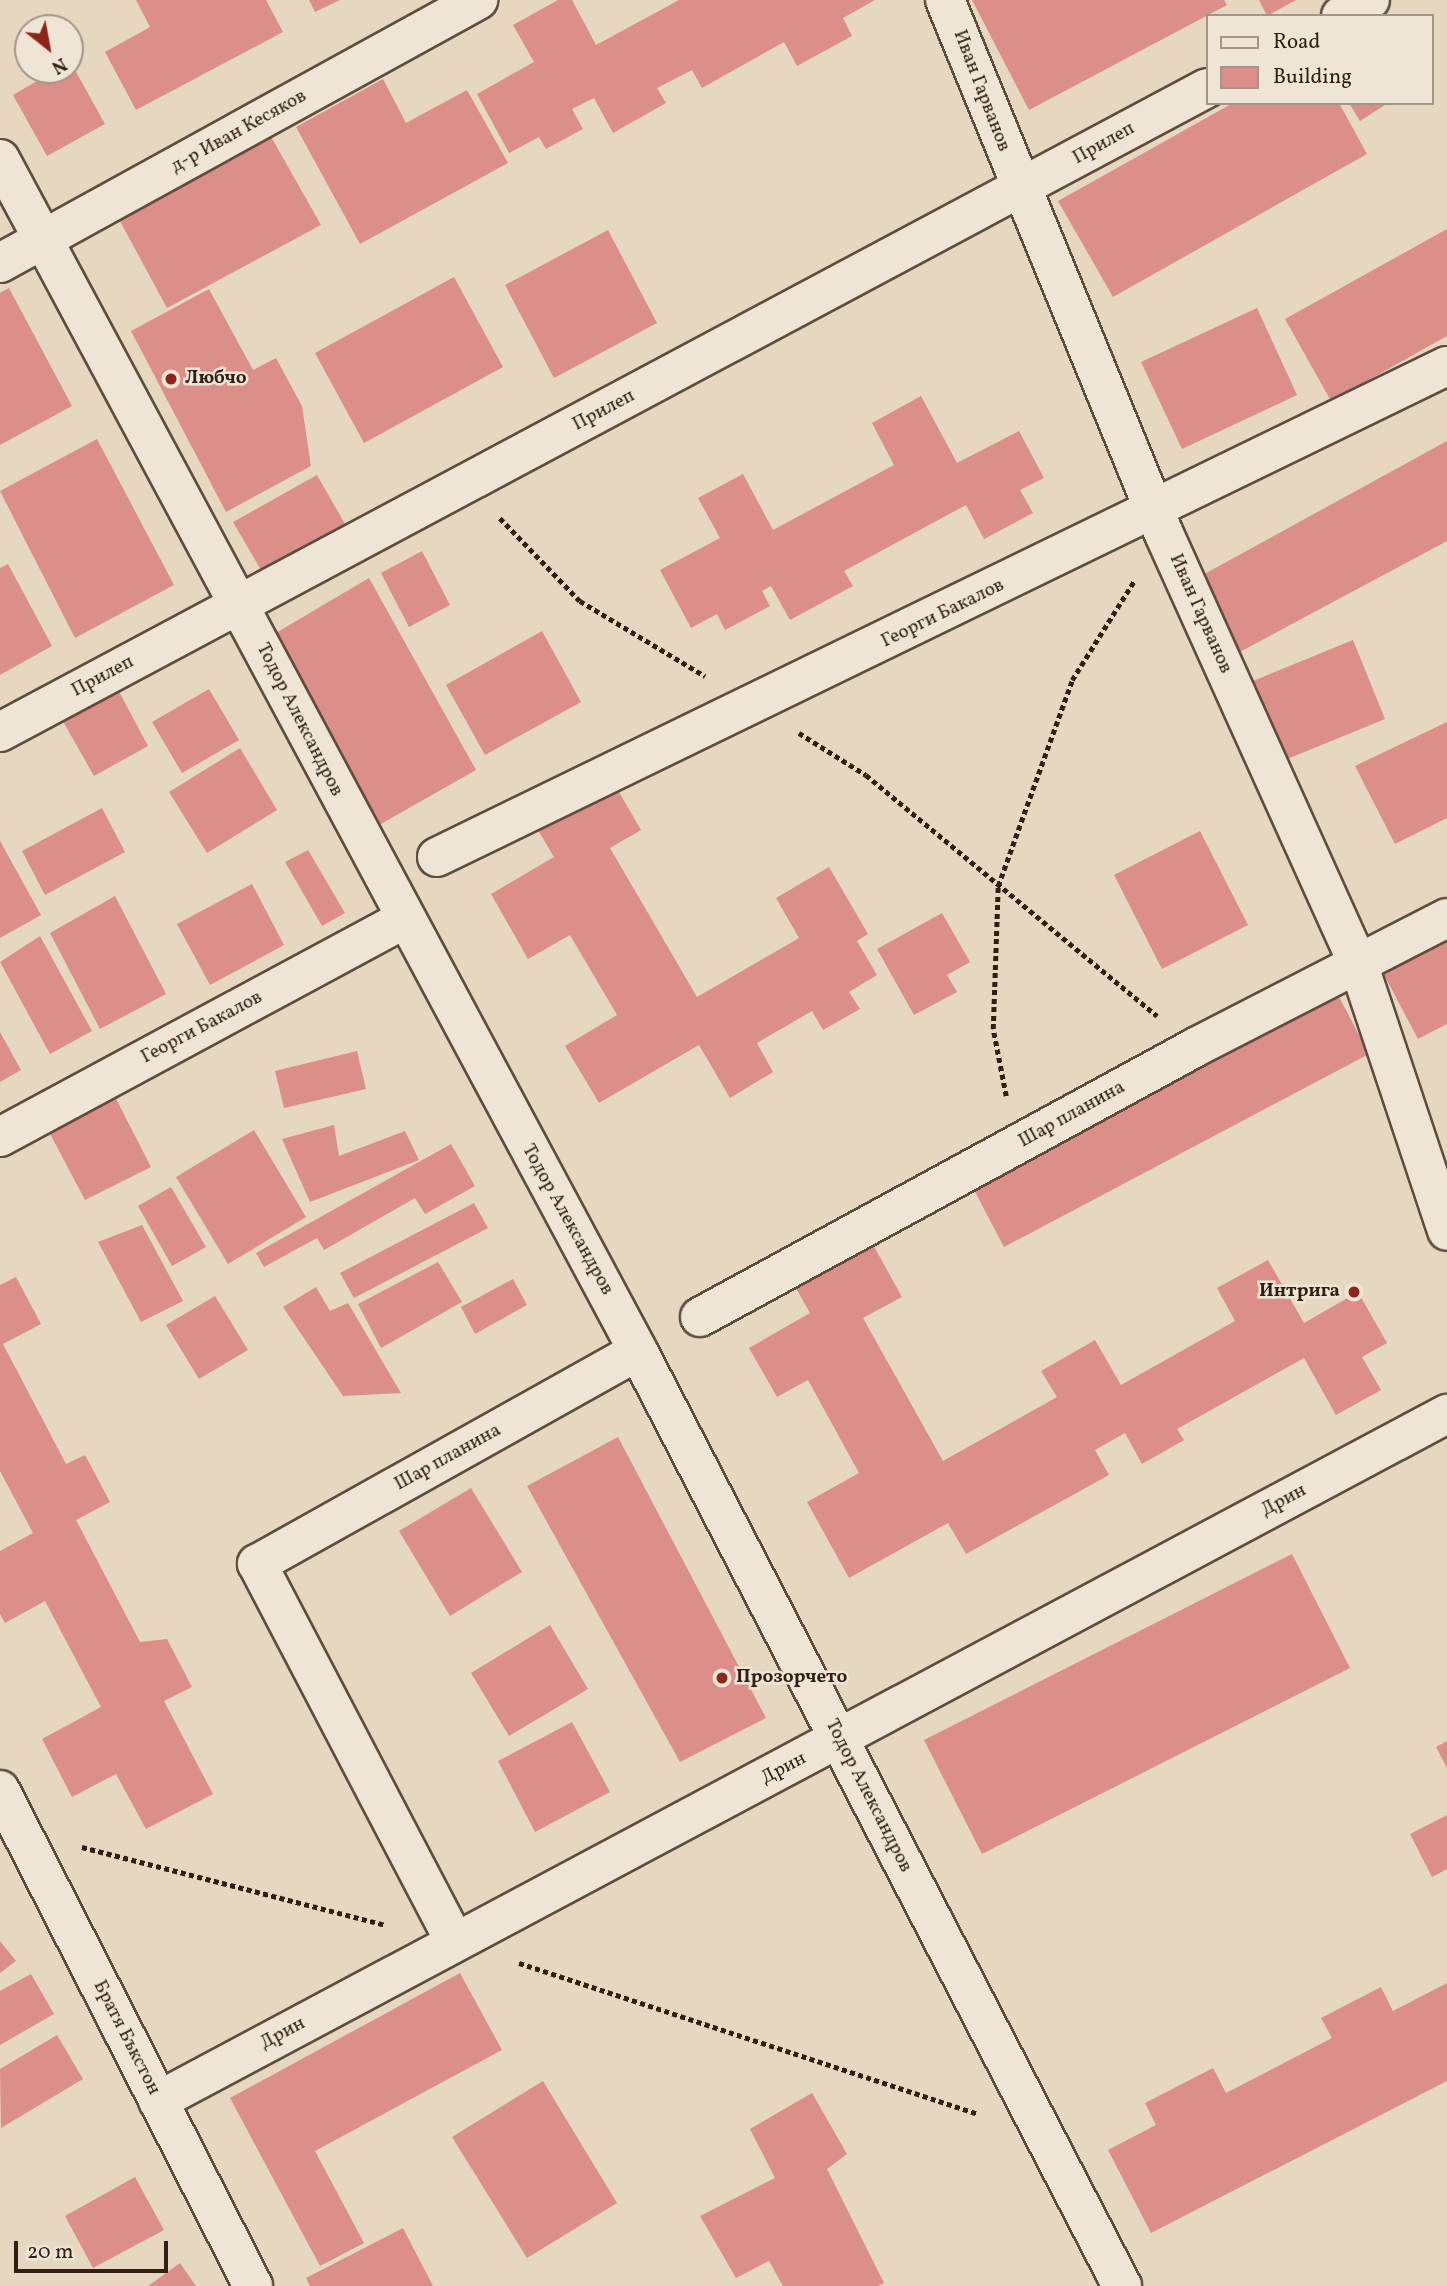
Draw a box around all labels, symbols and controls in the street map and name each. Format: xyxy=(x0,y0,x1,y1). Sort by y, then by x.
north arrow xyxy=(14,14,84,84)
legend xyxy=(1206,14,1433,105)
street label: Иван Гарванов xyxy=(947,27,1015,155)
text: Road xyxy=(1273,28,1320,57)
text: N xyxy=(46,51,71,80)
text: Building xyxy=(1273,63,1352,92)
street label: д-р Иван Кесяков xyxy=(167,85,311,179)
street label: Прилеп xyxy=(1069,118,1139,170)
place label: Любчо xyxy=(185,368,247,390)
marker: Любчо xyxy=(163,371,179,387)
street label: Прилеп xyxy=(569,385,639,437)
street label: Иван Гарванов xyxy=(1163,551,1237,677)
street label: Георги Бакалов xyxy=(878,574,1008,654)
street label: Тодор Александров xyxy=(250,640,348,800)
street label: Прилеп xyxy=(68,651,138,703)
street label: Георги Бакалов xyxy=(138,987,266,1069)
street label: Шар планина xyxy=(1015,1076,1129,1154)
street label: Тодор Александров xyxy=(516,1141,618,1299)
place label: Интрига xyxy=(1259,1281,1340,1303)
marker: Интрига xyxy=(1346,1284,1362,1300)
street label: Шар планина xyxy=(391,1419,505,1497)
street label: Дрин xyxy=(1258,1480,1310,1522)
place label: Прозорчето xyxy=(736,1667,847,1689)
marker: Прозорчето xyxy=(714,1670,730,1686)
street label: Тодор Александров xyxy=(819,1716,917,1876)
street label: Дрин xyxy=(758,1748,810,1790)
street label: Братя Бъкстон xyxy=(87,1977,165,2099)
street label: Дрин xyxy=(257,2013,309,2055)
scale bar xyxy=(18,2226,172,2270)
text: 20 m xyxy=(27,2238,73,2267)

